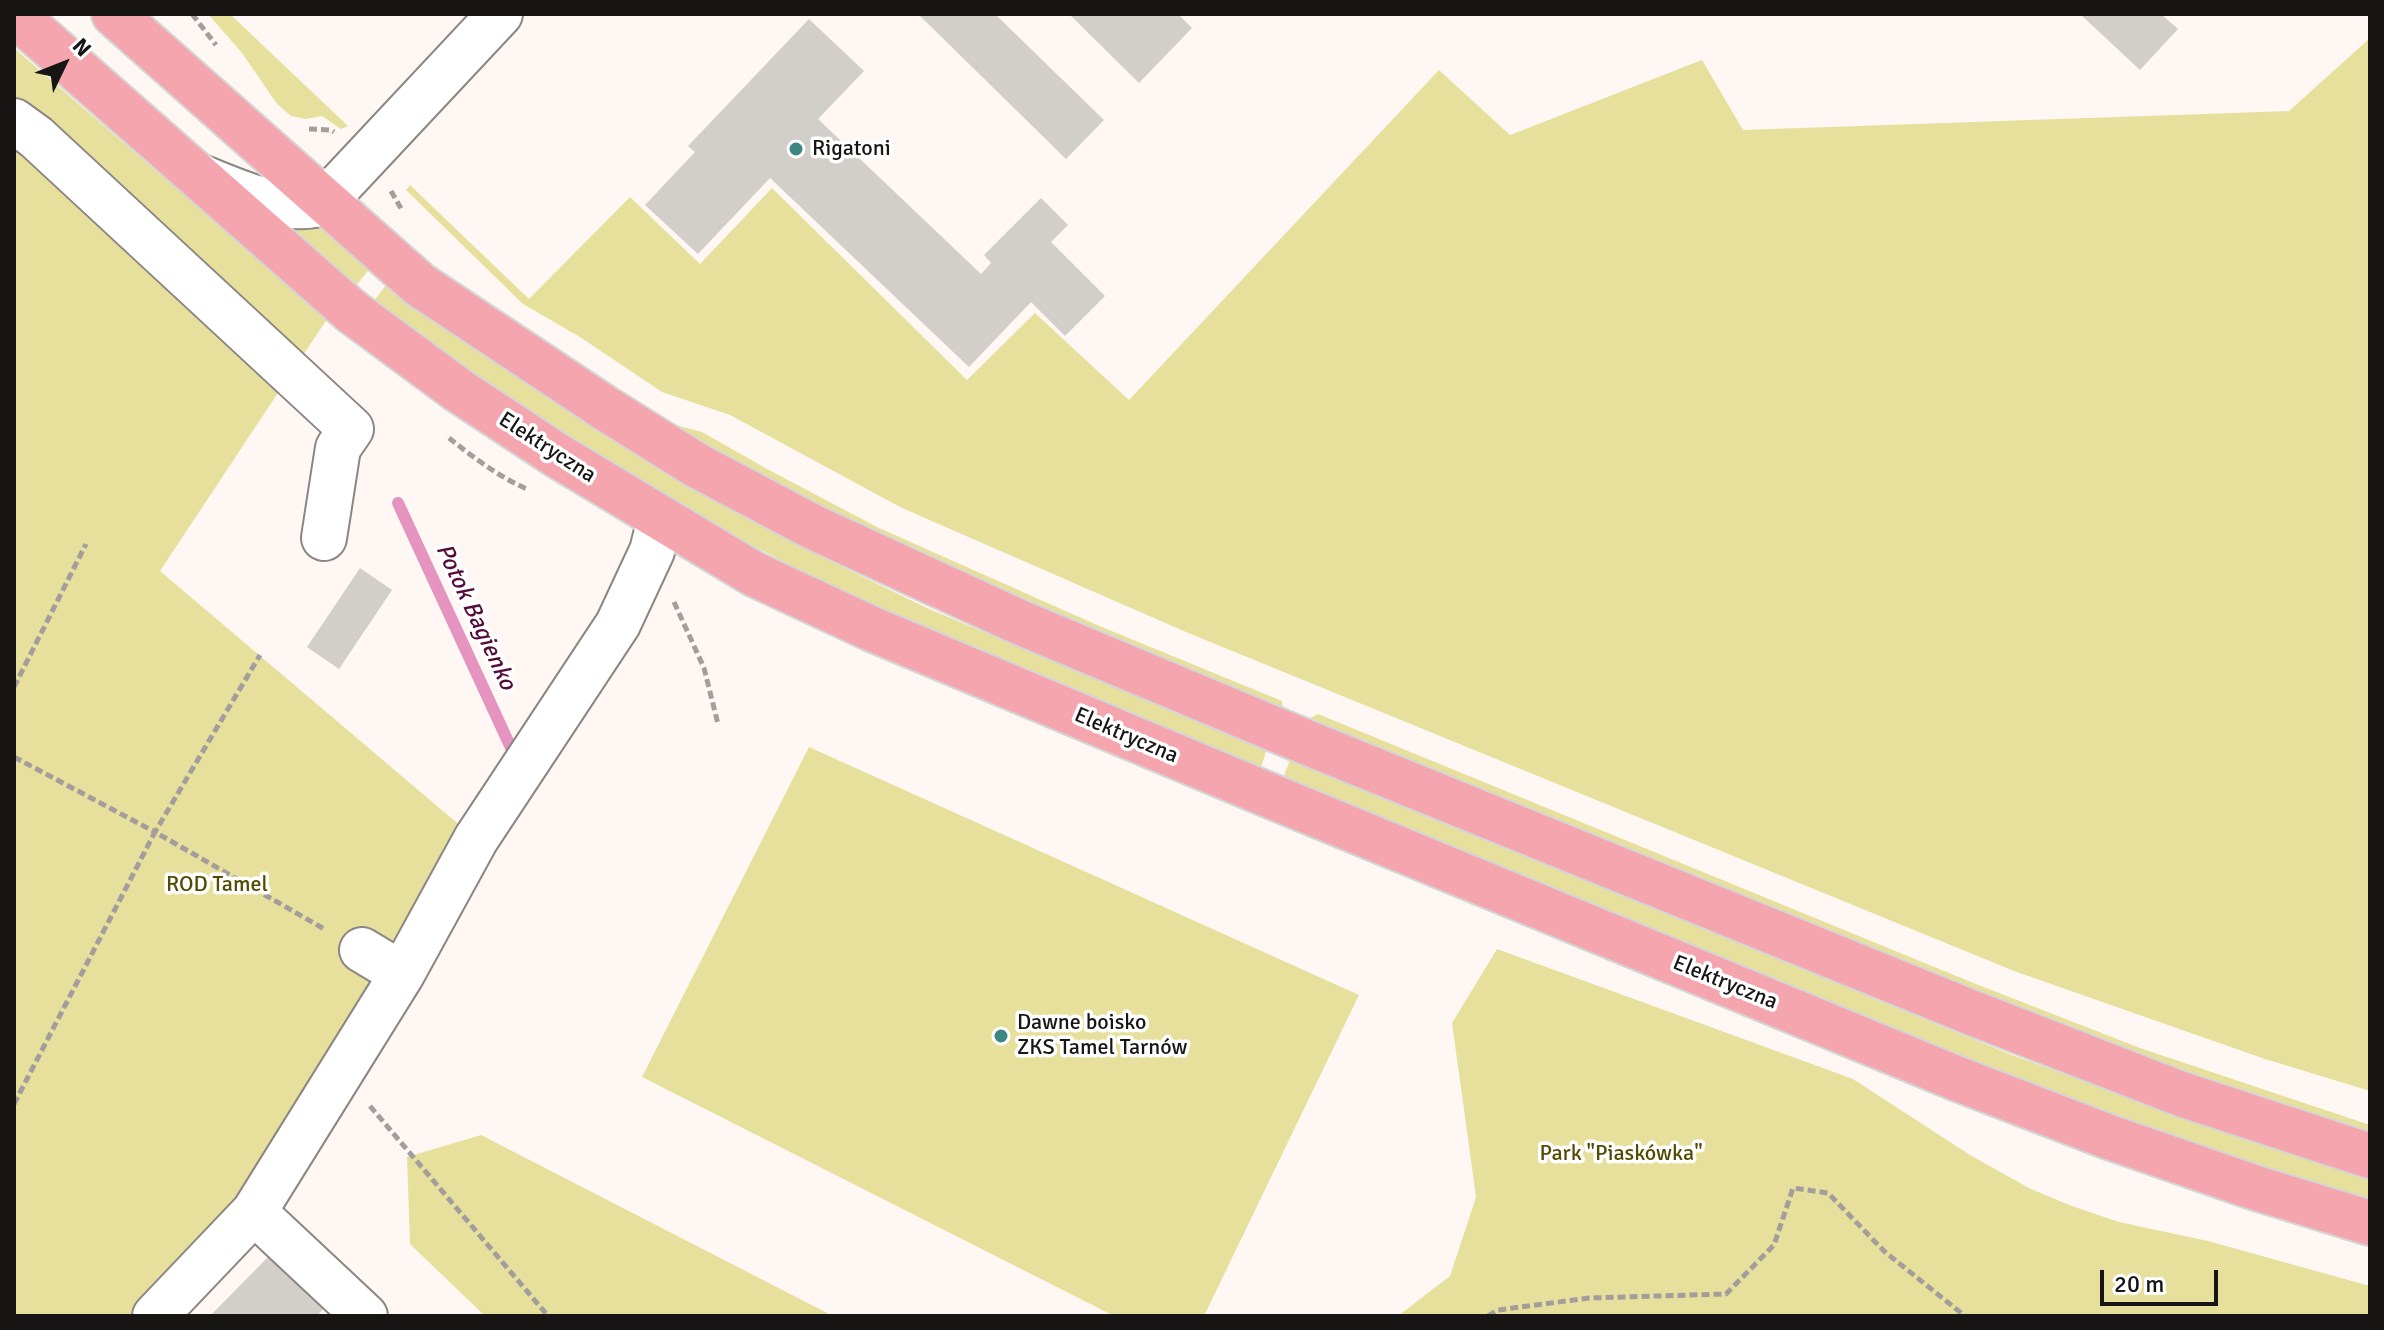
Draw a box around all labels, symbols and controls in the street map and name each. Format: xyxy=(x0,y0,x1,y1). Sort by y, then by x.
north arrow xyxy=(24,24,104,104)
text: N xyxy=(67,32,97,62)
place label: Rigatoni xyxy=(812,136,891,162)
marker: Rigatoni xyxy=(787,140,805,158)
street label: Elektryczna xyxy=(493,407,601,489)
water label: Potok Bagienko xyxy=(429,539,521,695)
street label: Elektryczna xyxy=(1070,702,1182,770)
park label: ROD Tamel xyxy=(166,872,268,898)
street label: Elektryczna xyxy=(1669,950,1781,1016)
place label: Dawne boisko ZKS Tamel Tarnów xyxy=(1017,1010,1187,1062)
marker: Dawne boisko ZKS Tamel Tarnów xyxy=(992,1027,1010,1045)
park label: Park "Piaskówka" xyxy=(1539,1141,1703,1167)
scale bar xyxy=(2104,1254,2222,1304)
text: 20 m xyxy=(2114,1269,2164,1299)

